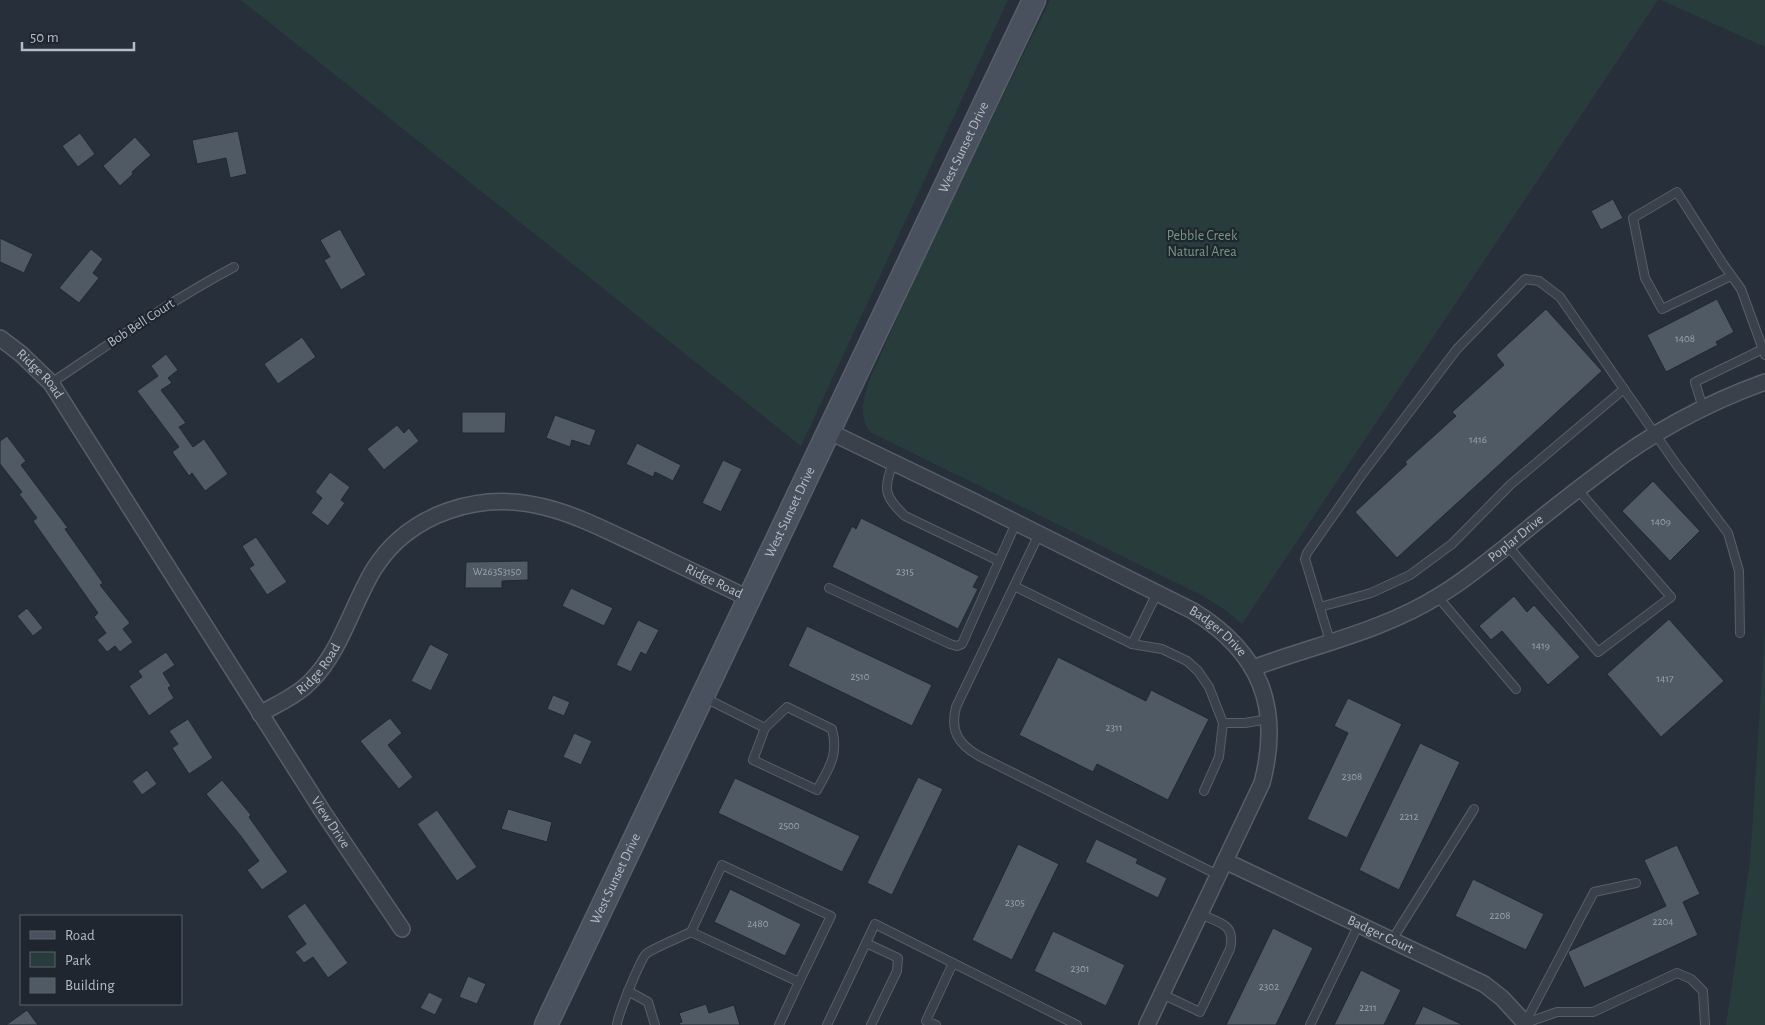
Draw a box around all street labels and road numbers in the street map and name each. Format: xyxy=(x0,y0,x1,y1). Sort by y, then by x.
street label: West Sunset Drive xyxy=(936,100,991,195)
street label: Bob Bell Court xyxy=(105,296,177,350)
street label: Ridge Road xyxy=(14,347,66,401)
street label: West Sunset Drive xyxy=(763,465,818,560)
street label: Poplar Drive xyxy=(1486,512,1546,565)
street label: Ridge Road xyxy=(683,562,745,601)
street label: Badger Drive xyxy=(1187,603,1249,659)
street label: Ridge Road xyxy=(294,641,343,698)
street label: View Drive xyxy=(308,794,352,851)
street label: West Sunset Drive xyxy=(588,831,643,926)
street label: Badger Court xyxy=(1345,913,1416,957)

